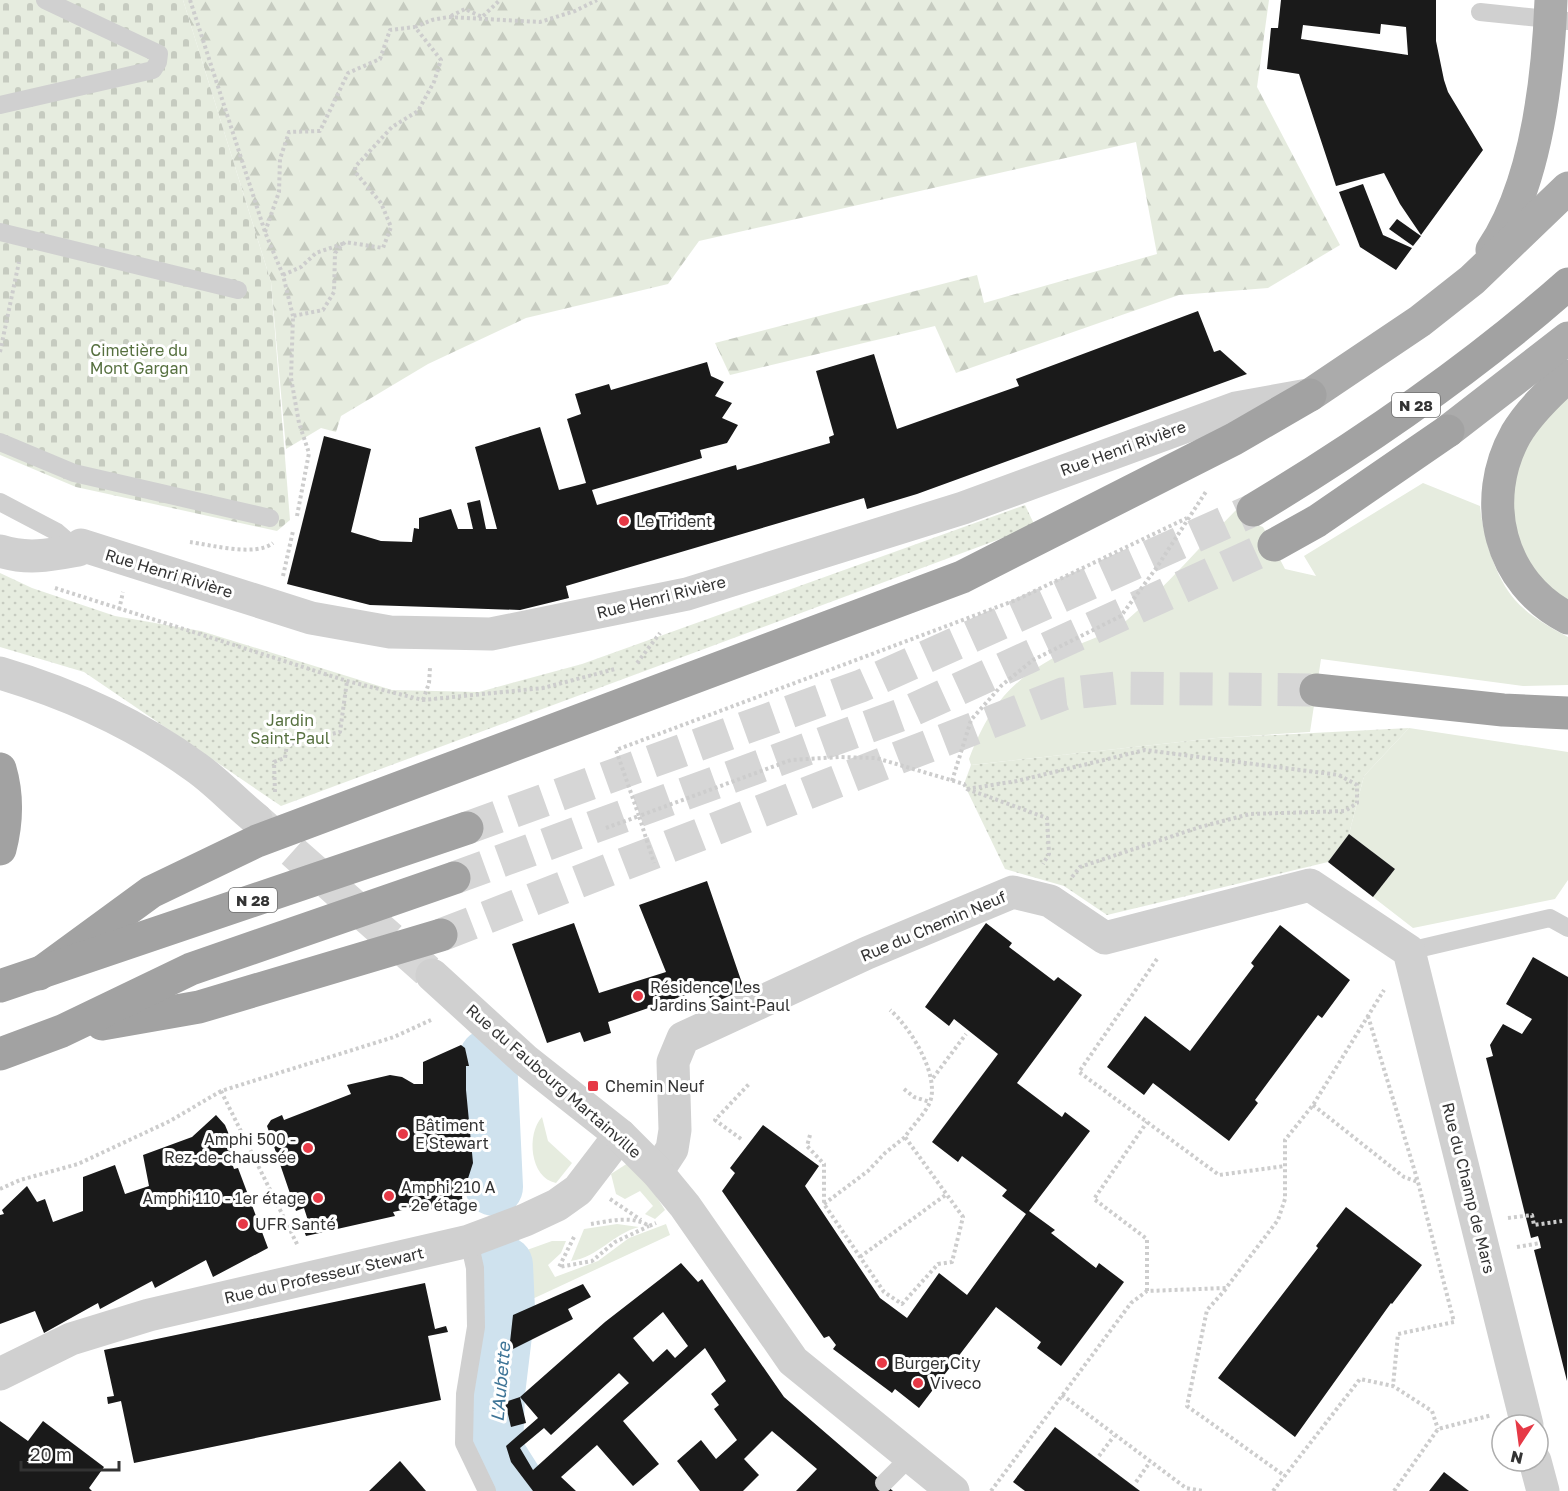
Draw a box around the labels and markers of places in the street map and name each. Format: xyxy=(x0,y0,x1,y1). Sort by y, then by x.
place label: Le Trident xyxy=(636,511,712,531)
marker: Le Trident xyxy=(617,514,631,528)
place label: Résidence Les Jardins Saint-Paul xyxy=(650,977,790,1015)
marker: Résidence Les Jardins Saint-Paul xyxy=(631,989,645,1003)
place label: Chemin Neuf xyxy=(605,1076,704,1096)
marker: Chemin Neuf xyxy=(586,1079,600,1093)
place label: Bâtiment E Stewart xyxy=(415,1115,489,1153)
marker: Bâtiment E Stewart xyxy=(396,1127,410,1141)
place label: Amphi 500 - Rez-de-chaussée xyxy=(164,1129,296,1167)
marker: Amphi 500 - Rez-de-chaussée xyxy=(301,1141,315,1155)
place label: Amphi 210 A - 2e étage xyxy=(401,1177,496,1215)
place label: Amphi 110 - 1er étage xyxy=(143,1188,306,1208)
marker: Amphi 210 A - 2e étage xyxy=(382,1189,396,1203)
marker: Amphi 110 - 1er étage xyxy=(311,1191,325,1205)
place label: UFR Santé xyxy=(255,1214,336,1234)
marker: UFR Santé xyxy=(236,1217,250,1231)
place label: Burger City xyxy=(894,1353,981,1373)
marker: Burger City xyxy=(875,1356,889,1370)
place label: Viveco xyxy=(930,1373,981,1393)
marker: Viveco xyxy=(911,1376,925,1390)

